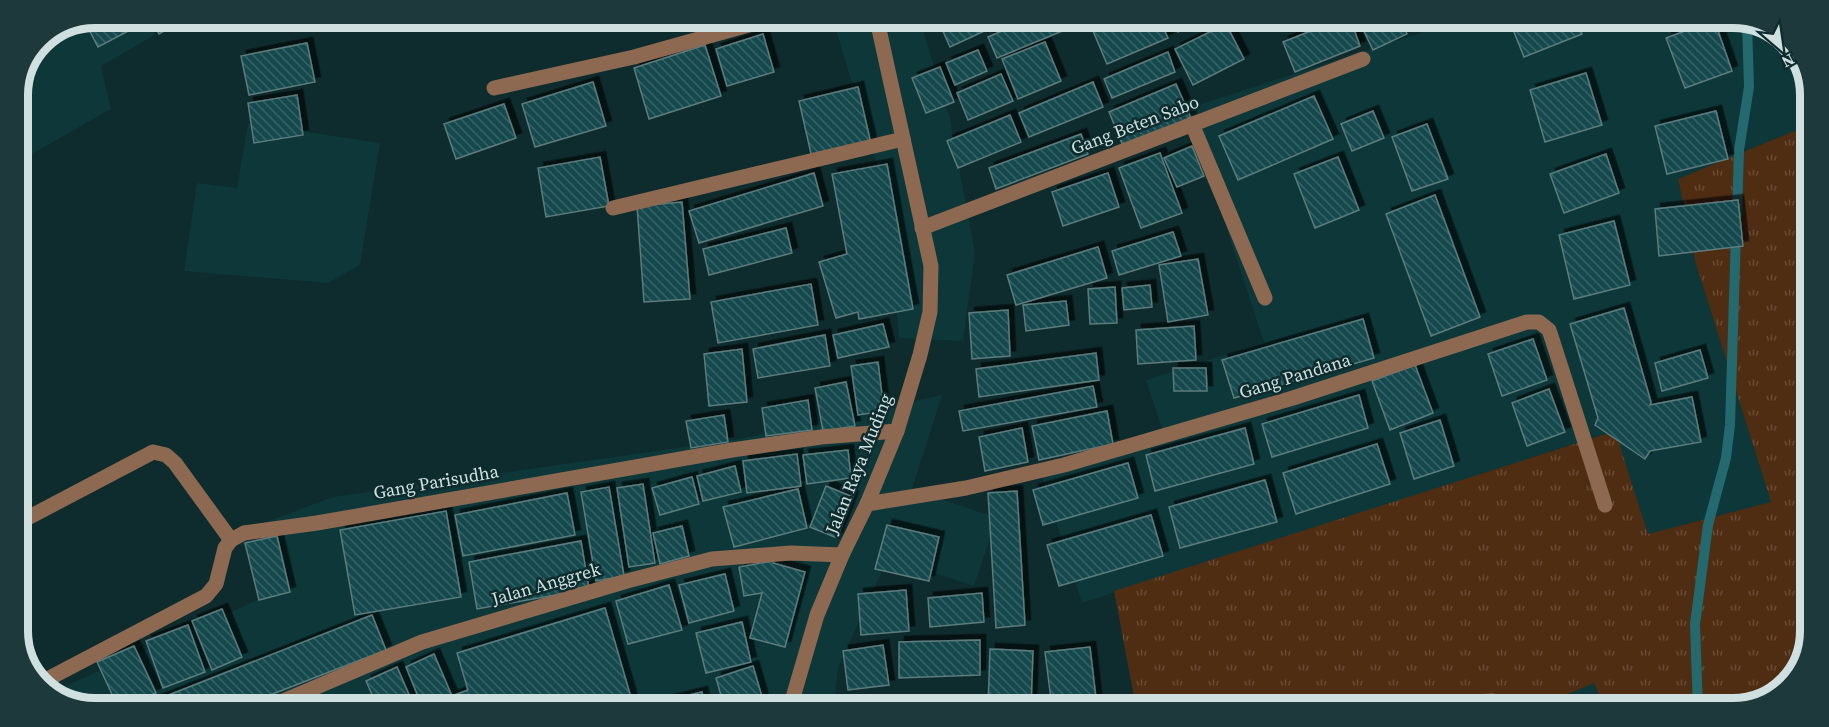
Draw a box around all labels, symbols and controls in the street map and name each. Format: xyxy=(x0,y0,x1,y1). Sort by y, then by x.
north arrow xyxy=(1751,18,1811,78)
text: N xyxy=(1778,49,1799,74)
street label: Gang Beten Sabo xyxy=(1067,89,1202,160)
street label: Gang Pandana xyxy=(1236,346,1355,404)
street label: Jalan Raya Muding xyxy=(819,390,898,539)
street label: Gang Parisudha xyxy=(371,458,501,505)
street label: Jalan Anggrek xyxy=(487,556,603,611)

